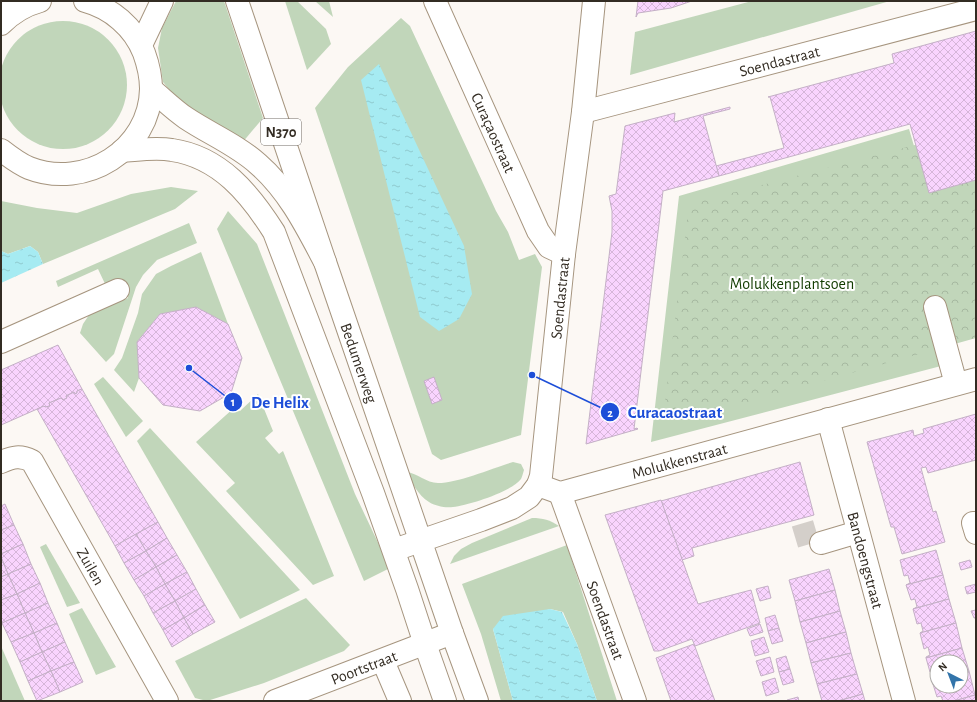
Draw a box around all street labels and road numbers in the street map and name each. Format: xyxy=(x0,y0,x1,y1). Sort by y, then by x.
street label: Soendastraat xyxy=(738,43,822,80)
street label: Curaçaostraat xyxy=(468,90,518,175)
road number: N370 xyxy=(261,119,301,145)
street label: Soendastraat xyxy=(548,256,573,340)
street label: Bedumerweg xyxy=(337,321,380,405)
street label: Molukkenstraat xyxy=(630,441,729,482)
street label: Bandoengstraat xyxy=(844,510,886,610)
street label: Zuilen xyxy=(74,545,107,588)
street label: Soendastraat xyxy=(583,579,626,662)
street label: Poortstraat xyxy=(329,648,399,688)

